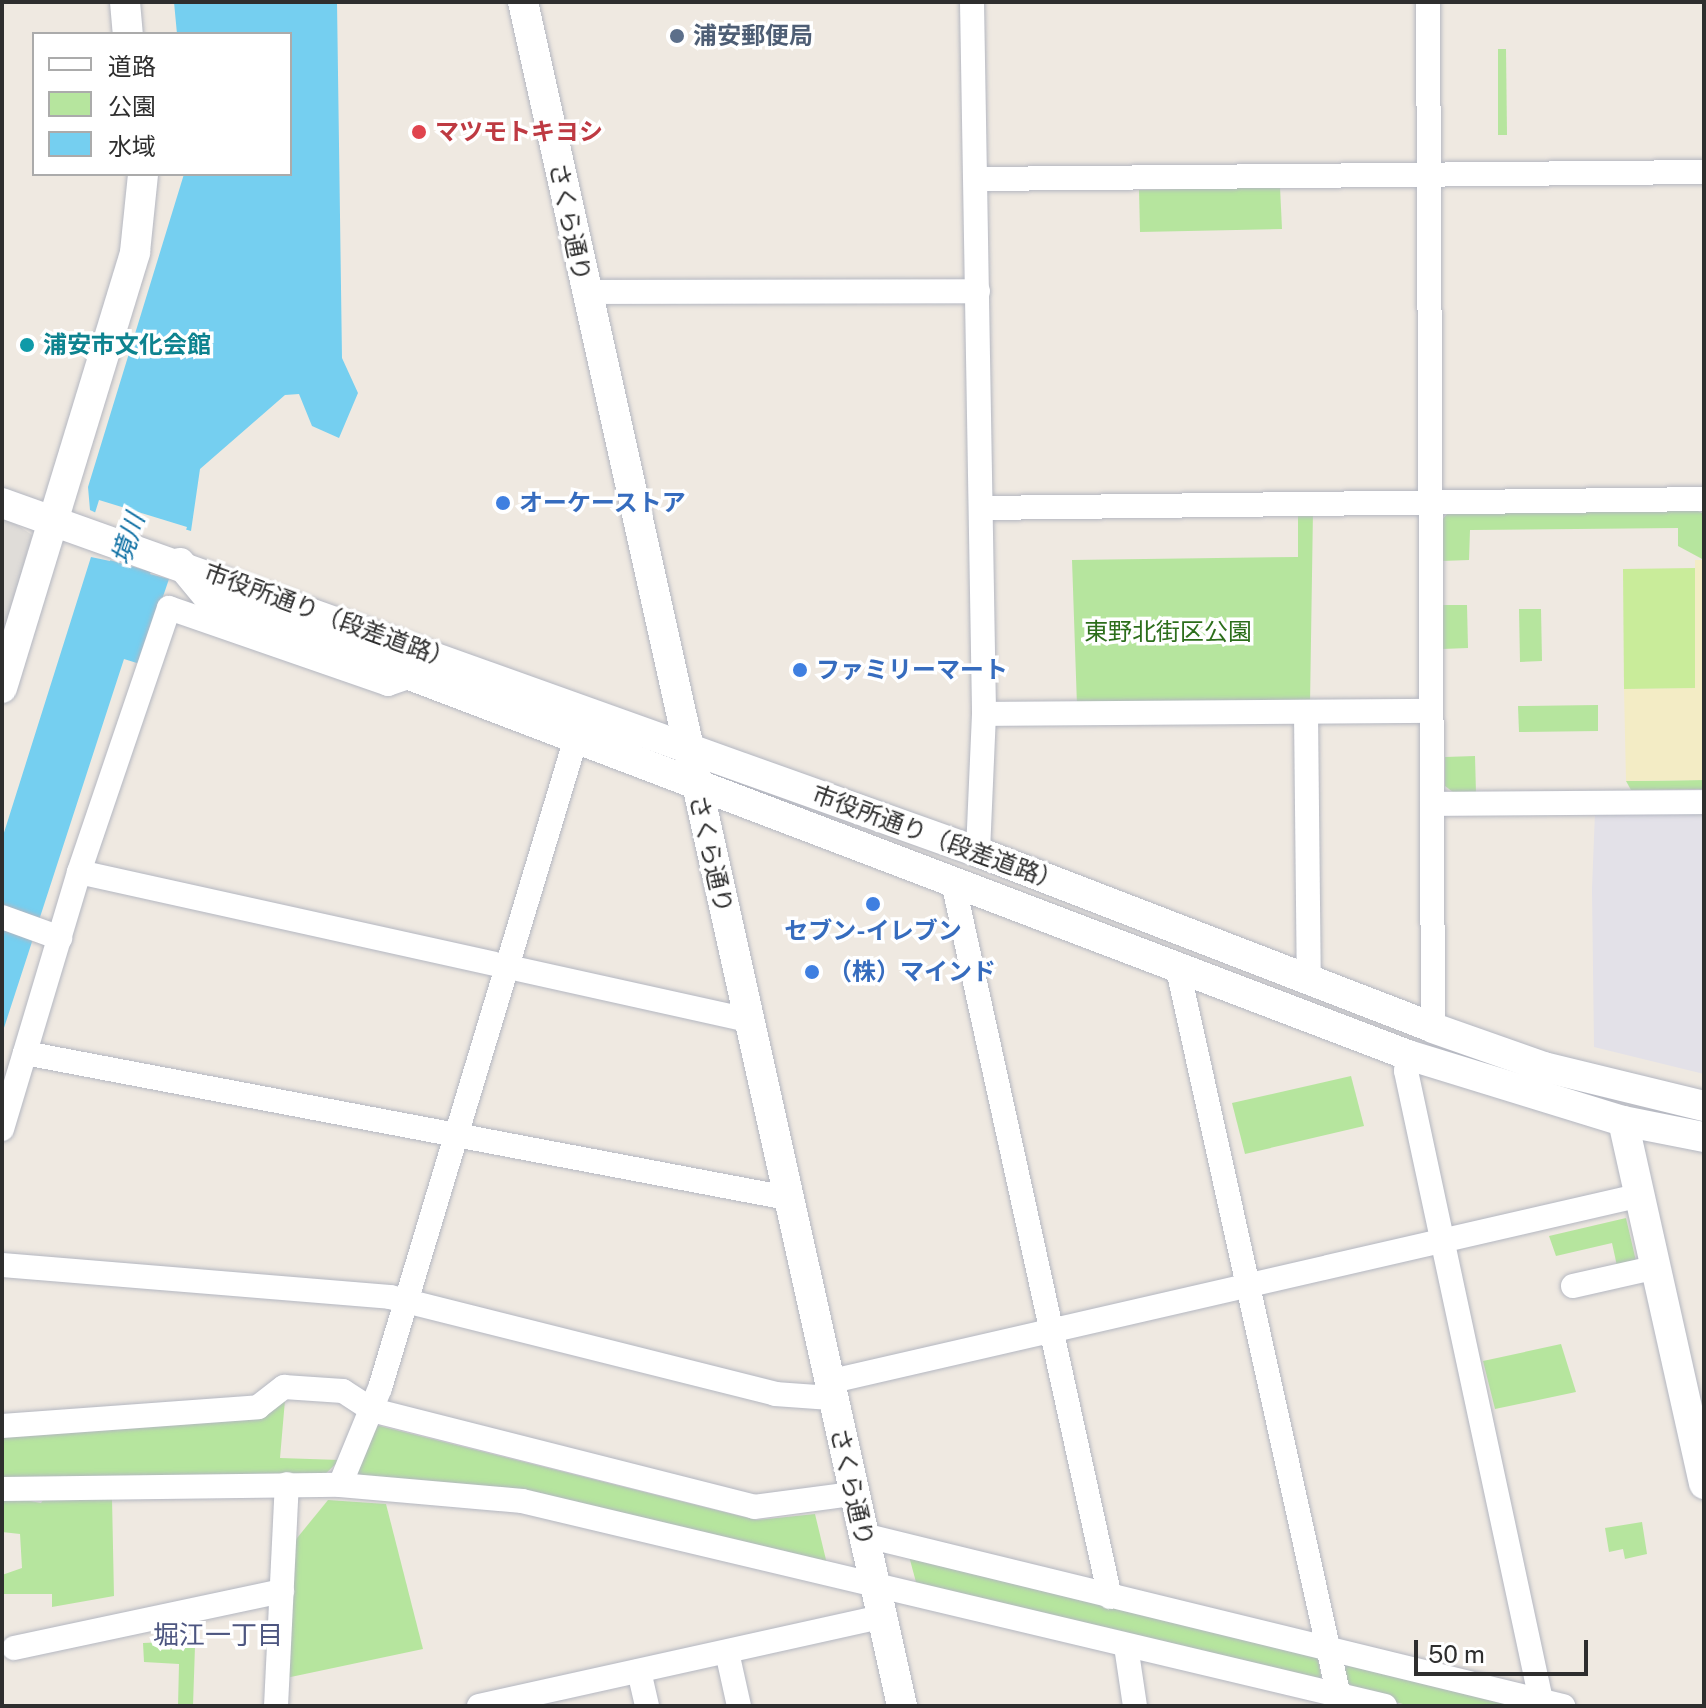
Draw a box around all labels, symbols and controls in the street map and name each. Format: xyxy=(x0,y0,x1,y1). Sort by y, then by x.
place label: 浦安郵便局 xyxy=(693,22,813,50)
marker: 浦安郵便局 xyxy=(668,27,686,45)
legend xyxy=(32,32,292,176)
text: 道路 xyxy=(108,52,156,80)
text: 公園 xyxy=(108,92,156,120)
place label: マツモトキヨシ xyxy=(435,118,603,146)
marker: マツモトキヨシ xyxy=(410,123,428,141)
text: 水域 xyxy=(108,132,156,160)
street label: さくら通り xyxy=(543,160,597,284)
place label: 浦安市文化会館 xyxy=(43,331,211,359)
marker: 浦安市文化会館 xyxy=(18,336,36,354)
place label: オーケーストア xyxy=(519,489,687,517)
marker: オーケーストア xyxy=(494,494,512,512)
water label: 境川 xyxy=(105,509,151,569)
street label: 市役所通り（段差道路） xyxy=(200,557,458,675)
park label: 東野北街区公園 xyxy=(1084,618,1252,646)
place label: ファミリーマート xyxy=(816,656,1008,684)
marker: ファミリーマート xyxy=(791,661,809,679)
street label: 市役所通り（段差道路） xyxy=(808,779,1066,897)
street label: さくら通り xyxy=(683,792,739,916)
marker: セブン-イレブン xyxy=(864,895,882,913)
place label: セブン-イレブン xyxy=(784,917,962,945)
place label: （株）マインド xyxy=(828,958,996,986)
marker: （株）マインド xyxy=(803,963,821,981)
street label: さくら通り xyxy=(824,1425,880,1549)
district label: 堀江一丁目 xyxy=(153,1619,283,1651)
scale bar xyxy=(1418,1624,1592,1674)
text: 50 m xyxy=(1428,1640,1485,1668)

